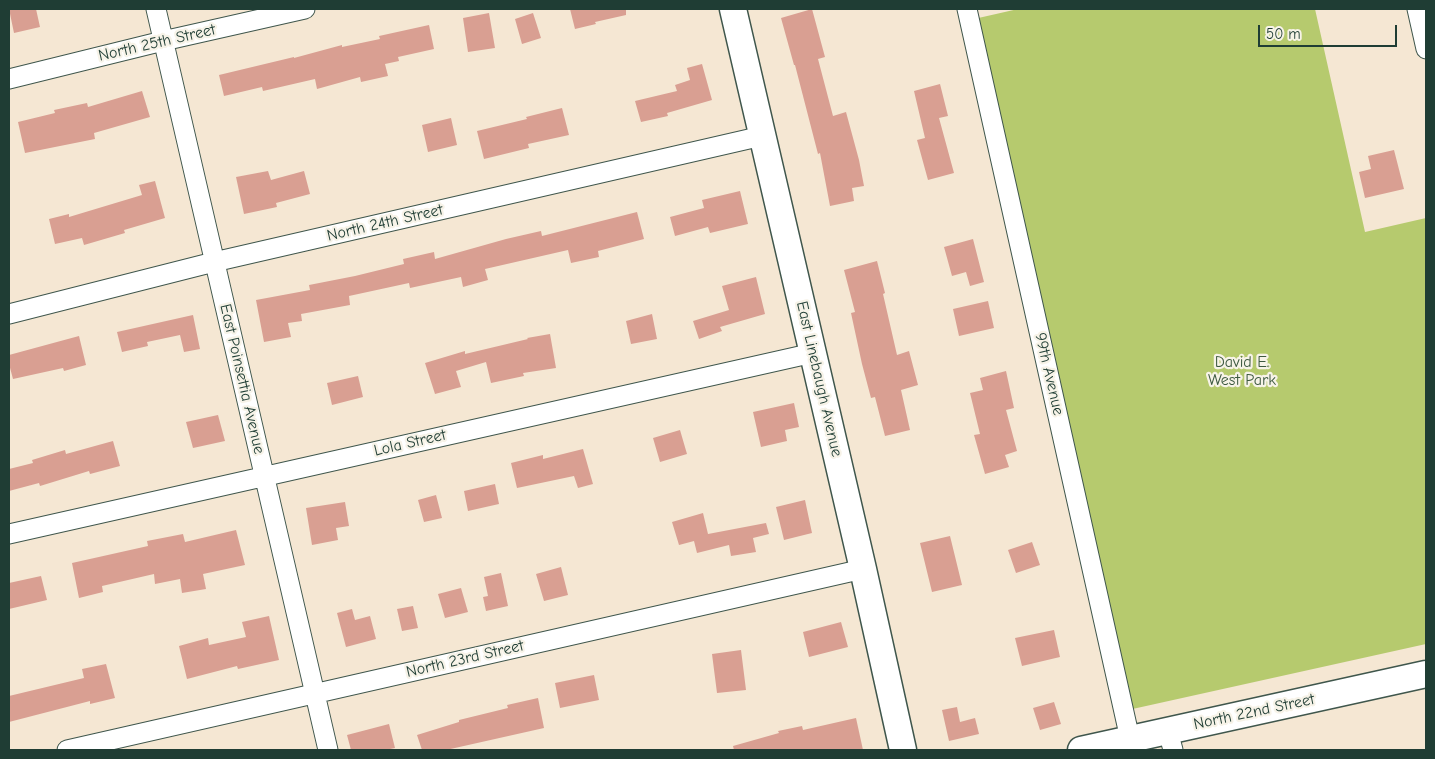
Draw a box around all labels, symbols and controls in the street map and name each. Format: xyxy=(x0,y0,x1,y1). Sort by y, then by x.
scale bar xyxy=(1260,15,1399,47)
street label: North 25th Street xyxy=(97,20,217,66)
text: 50 m xyxy=(1266,25,1301,43)
street label: North 24th Street xyxy=(325,200,445,246)
street label: East Linebaugh Avenue xyxy=(792,299,846,459)
street label: East Poinsettia Avenue xyxy=(215,302,269,456)
street label: 99th Avenue xyxy=(1030,331,1068,417)
park label: David E. West Park xyxy=(1208,352,1276,390)
street label: Lola Street xyxy=(372,425,448,461)
street label: North 23rd Street xyxy=(404,636,526,682)
street label: North 22nd Street xyxy=(1192,690,1316,734)

